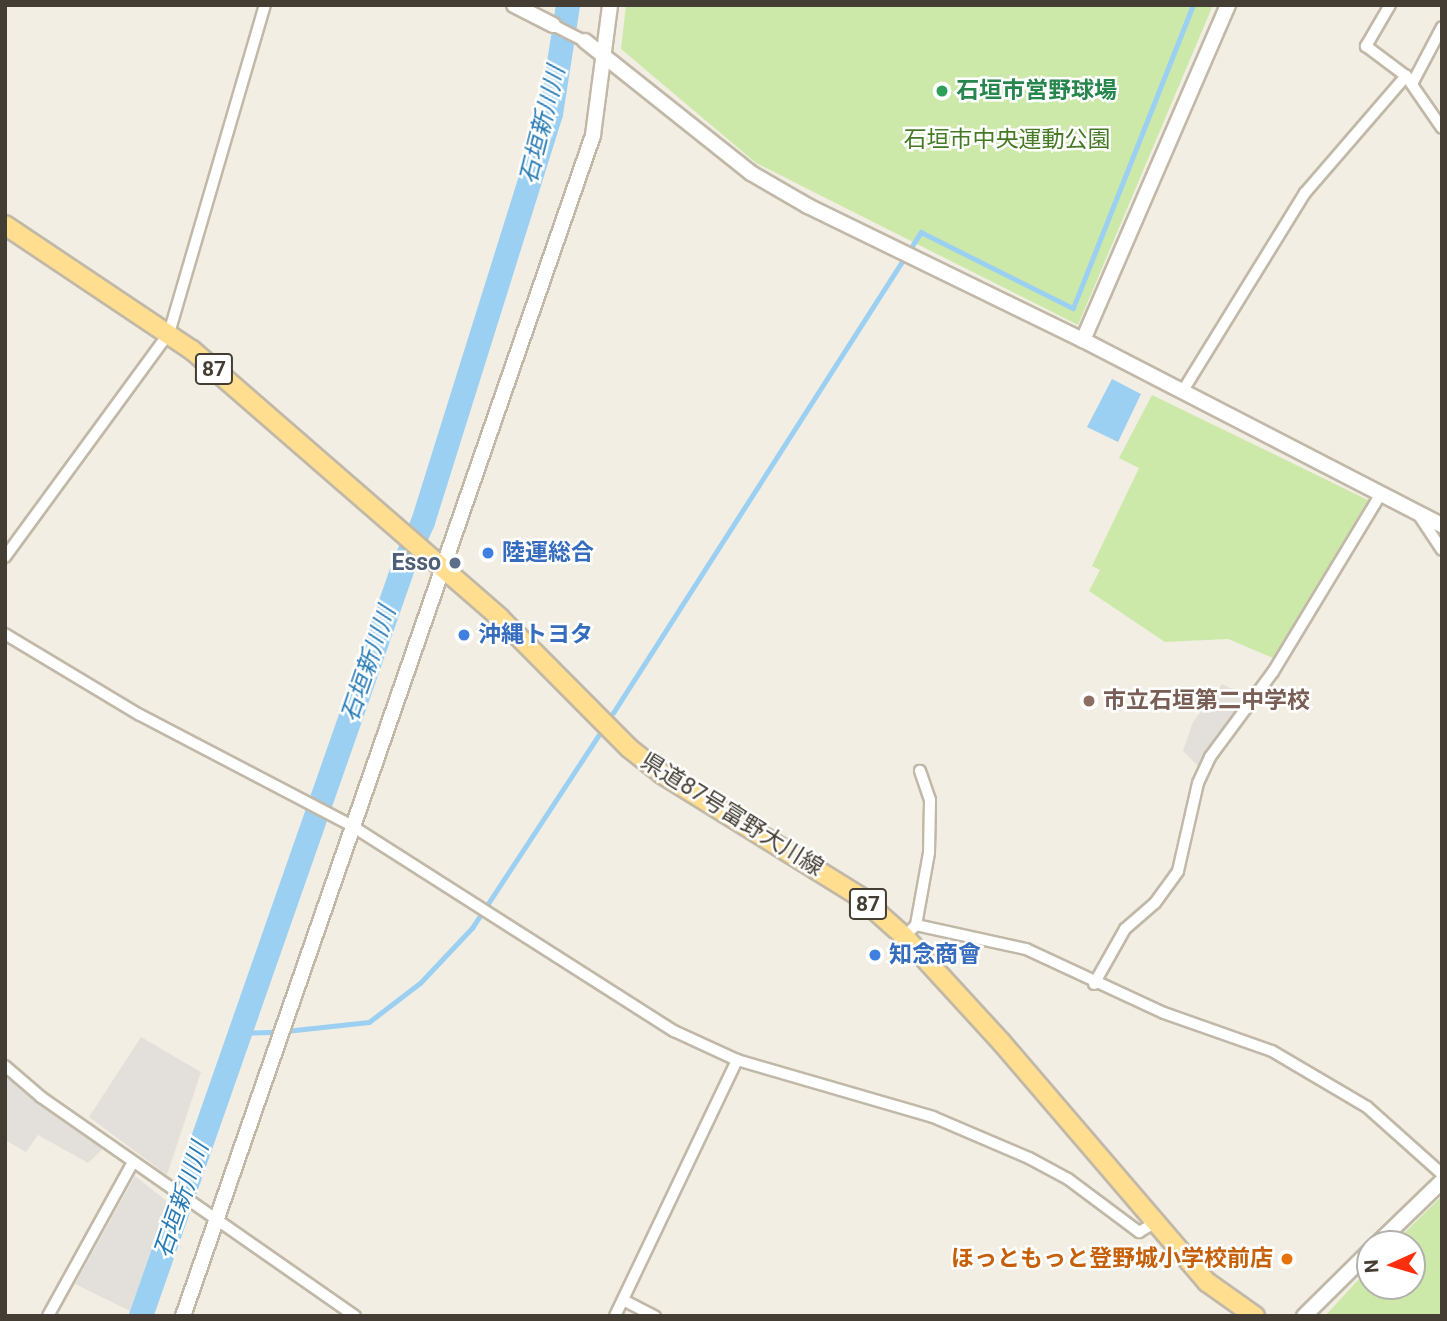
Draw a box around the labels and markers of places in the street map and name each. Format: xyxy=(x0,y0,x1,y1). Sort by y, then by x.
place label: 石垣市営野球場 xyxy=(956,77,1117,105)
marker: 石垣市営野球場 xyxy=(934,83,950,99)
place label: 陸運総合 xyxy=(502,539,594,567)
marker: 陸運総合 xyxy=(480,545,496,561)
place label: Esso xyxy=(391,549,441,577)
marker: Esso xyxy=(447,555,463,571)
place label: 沖縄トヨタ xyxy=(478,621,593,649)
marker: 沖縄トヨタ xyxy=(456,627,472,643)
place label: 市立石垣第二中学校 xyxy=(1103,687,1310,715)
marker: 市立石垣第二中学校 xyxy=(1081,693,1097,709)
place label: 知念商會 xyxy=(889,941,981,969)
marker: 知念商會 xyxy=(867,947,883,963)
place label: ほっともっと登野城小学校前店 xyxy=(951,1245,1273,1273)
marker: ほっともっと登野城小学校前店 xyxy=(1279,1251,1295,1267)

